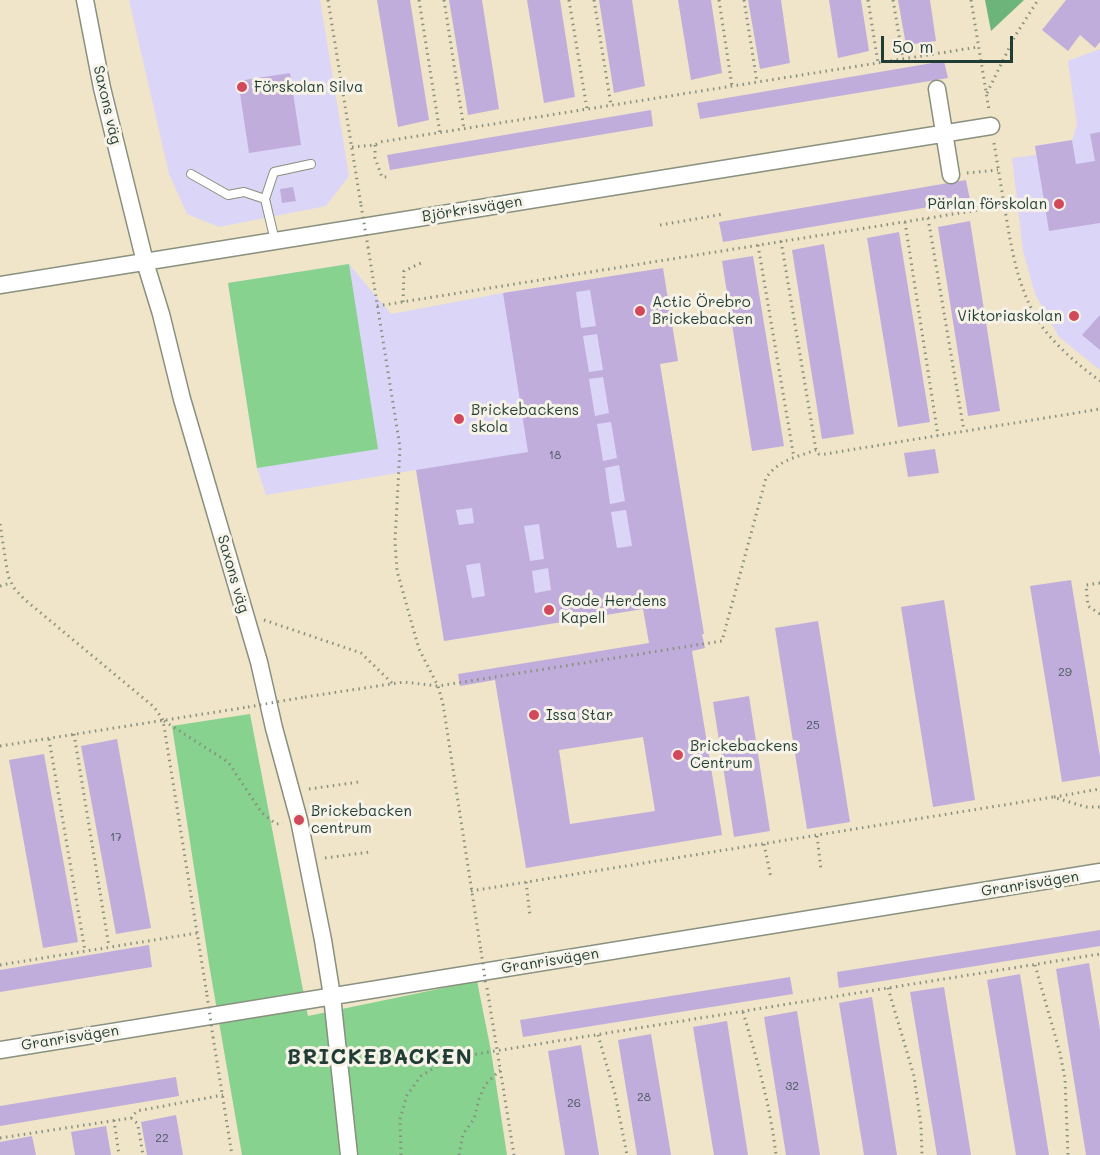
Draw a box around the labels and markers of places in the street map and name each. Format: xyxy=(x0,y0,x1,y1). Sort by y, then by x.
place label: Förskolan Silva xyxy=(254,78,363,96)
marker: Förskolan Silva xyxy=(235,80,249,94)
place label: Pärlan förskolan xyxy=(928,195,1047,213)
marker: Pärlan förskolan xyxy=(1052,197,1066,211)
place label: Actic Örebro Brickebacken xyxy=(652,293,753,328)
marker: Actic Örebro Brickebacken xyxy=(633,304,647,318)
place label: Viktoriaskolan xyxy=(957,307,1062,325)
marker: Viktoriaskolan xyxy=(1067,309,1081,323)
place label: Brickebackens skola xyxy=(471,401,579,436)
marker: Brickebackens skola xyxy=(452,412,466,426)
place label: Gode Herdens Kapell xyxy=(561,592,667,627)
marker: Gode Herdens Kapell xyxy=(542,603,556,617)
place label: Issa Star xyxy=(546,706,613,724)
marker: Issa Star xyxy=(527,708,541,722)
place label: Brickebackens Centrum xyxy=(690,737,798,772)
marker: Brickebackens Centrum xyxy=(671,748,685,762)
place label: Brickebacken centrum xyxy=(311,802,412,837)
marker: Brickebacken centrum xyxy=(292,813,306,827)

